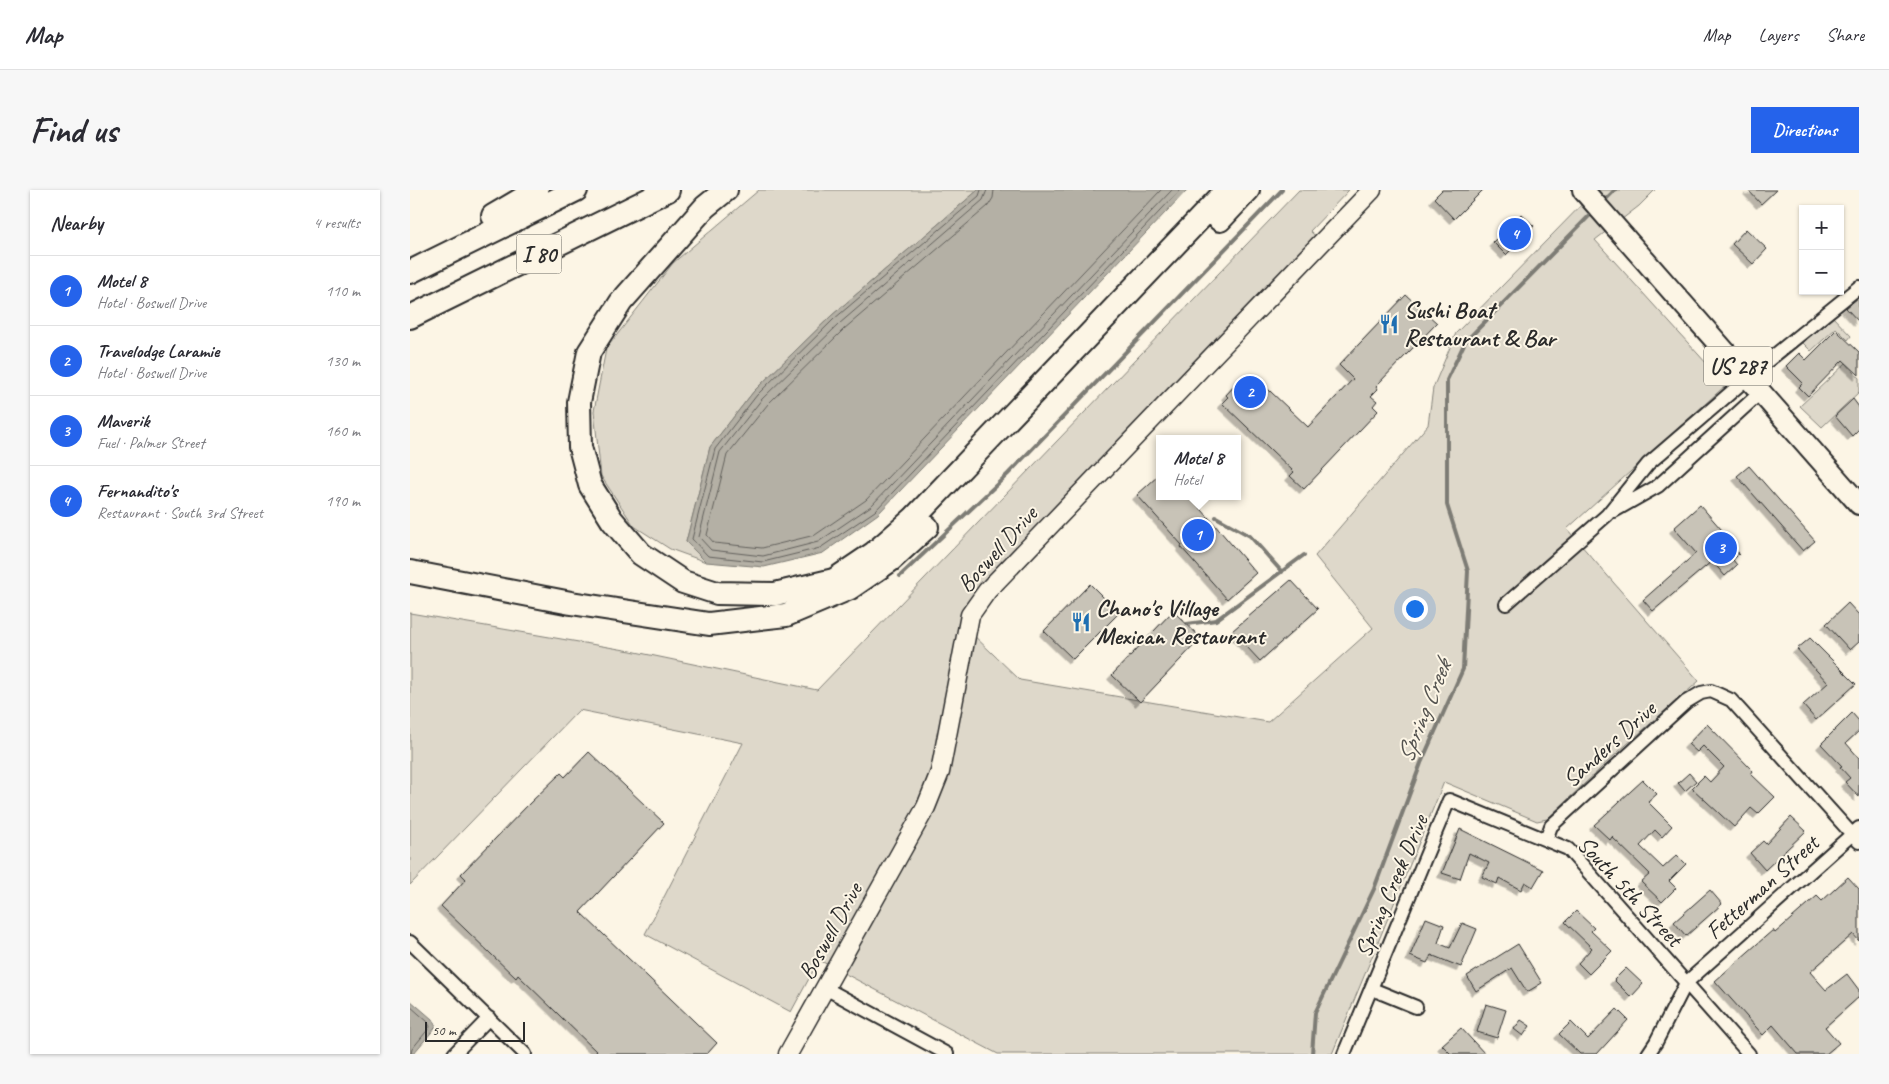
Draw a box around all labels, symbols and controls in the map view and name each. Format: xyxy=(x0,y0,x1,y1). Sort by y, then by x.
text: Map xyxy=(25,20,62,50)
text: Map xyxy=(1703,24,1731,46)
text: Layers xyxy=(1759,24,1798,46)
text: Share xyxy=(1826,24,1864,46)
button: Directions xyxy=(1751,107,1859,153)
text: Find us xyxy=(30,108,117,153)
map controls xyxy=(1799,205,1844,295)
button: + xyxy=(1799,205,1844,250)
text: Nearby xyxy=(50,210,103,236)
text: 4 results xyxy=(313,213,360,233)
pin: 4 xyxy=(1499,215,1531,253)
road number: I 80 xyxy=(516,234,562,274)
button: − xyxy=(1799,250,1844,295)
text: Motel 8 xyxy=(97,269,147,293)
text: 1 xyxy=(62,281,70,301)
text: 110 m xyxy=(326,281,360,301)
text: Hotel · Boswell Drive xyxy=(97,293,206,313)
place label: Sushi Boat Restaurant & Bar xyxy=(1404,295,1558,353)
restaurant icon: Sushi Boat Restaurant & Bar xyxy=(1378,313,1400,335)
text: Travelodge Laramie xyxy=(97,339,219,363)
road number: US 287 xyxy=(1704,347,1772,386)
text: 2 xyxy=(62,351,70,371)
text: 130 m xyxy=(326,351,360,371)
text: Hotel · Boswell Drive xyxy=(97,363,206,383)
pin: 2 xyxy=(1234,373,1266,411)
text: Maverik xyxy=(97,409,149,433)
text: 3 xyxy=(62,421,70,441)
text: 160 m xyxy=(326,421,360,441)
text: Fuel · Palmer Street xyxy=(97,433,205,453)
popup xyxy=(1156,435,1241,500)
text: Motel 8 xyxy=(1174,446,1223,470)
text: Hotel xyxy=(1174,470,1201,490)
text: Fernandito's xyxy=(97,479,177,503)
text: 4 xyxy=(62,491,70,511)
text: 190 m xyxy=(326,491,360,511)
street label: Boswell Drive xyxy=(950,498,1045,598)
text: Restaurant · South 3rd Street xyxy=(97,503,263,523)
pin: 1 xyxy=(1182,516,1214,554)
pin: 3 xyxy=(1705,529,1737,567)
place label: Chano's Village Mexican Restaurant xyxy=(1096,593,1267,651)
your location xyxy=(1402,596,1428,622)
restaurant icon: Chano's Village Mexican Restaurant xyxy=(1070,611,1092,633)
water label: Spring Creek xyxy=(1389,651,1461,767)
street label: Sanders Drive xyxy=(1556,693,1664,794)
street label: Spring Creek Drive xyxy=(1347,808,1435,962)
street label: Fetterman Street xyxy=(1699,827,1826,946)
street label: South 5th Street xyxy=(1571,829,1690,954)
street label: Boswell Drive xyxy=(791,875,870,985)
scale bar xyxy=(425,1019,525,1042)
text: 50 m xyxy=(432,1022,456,1039)

